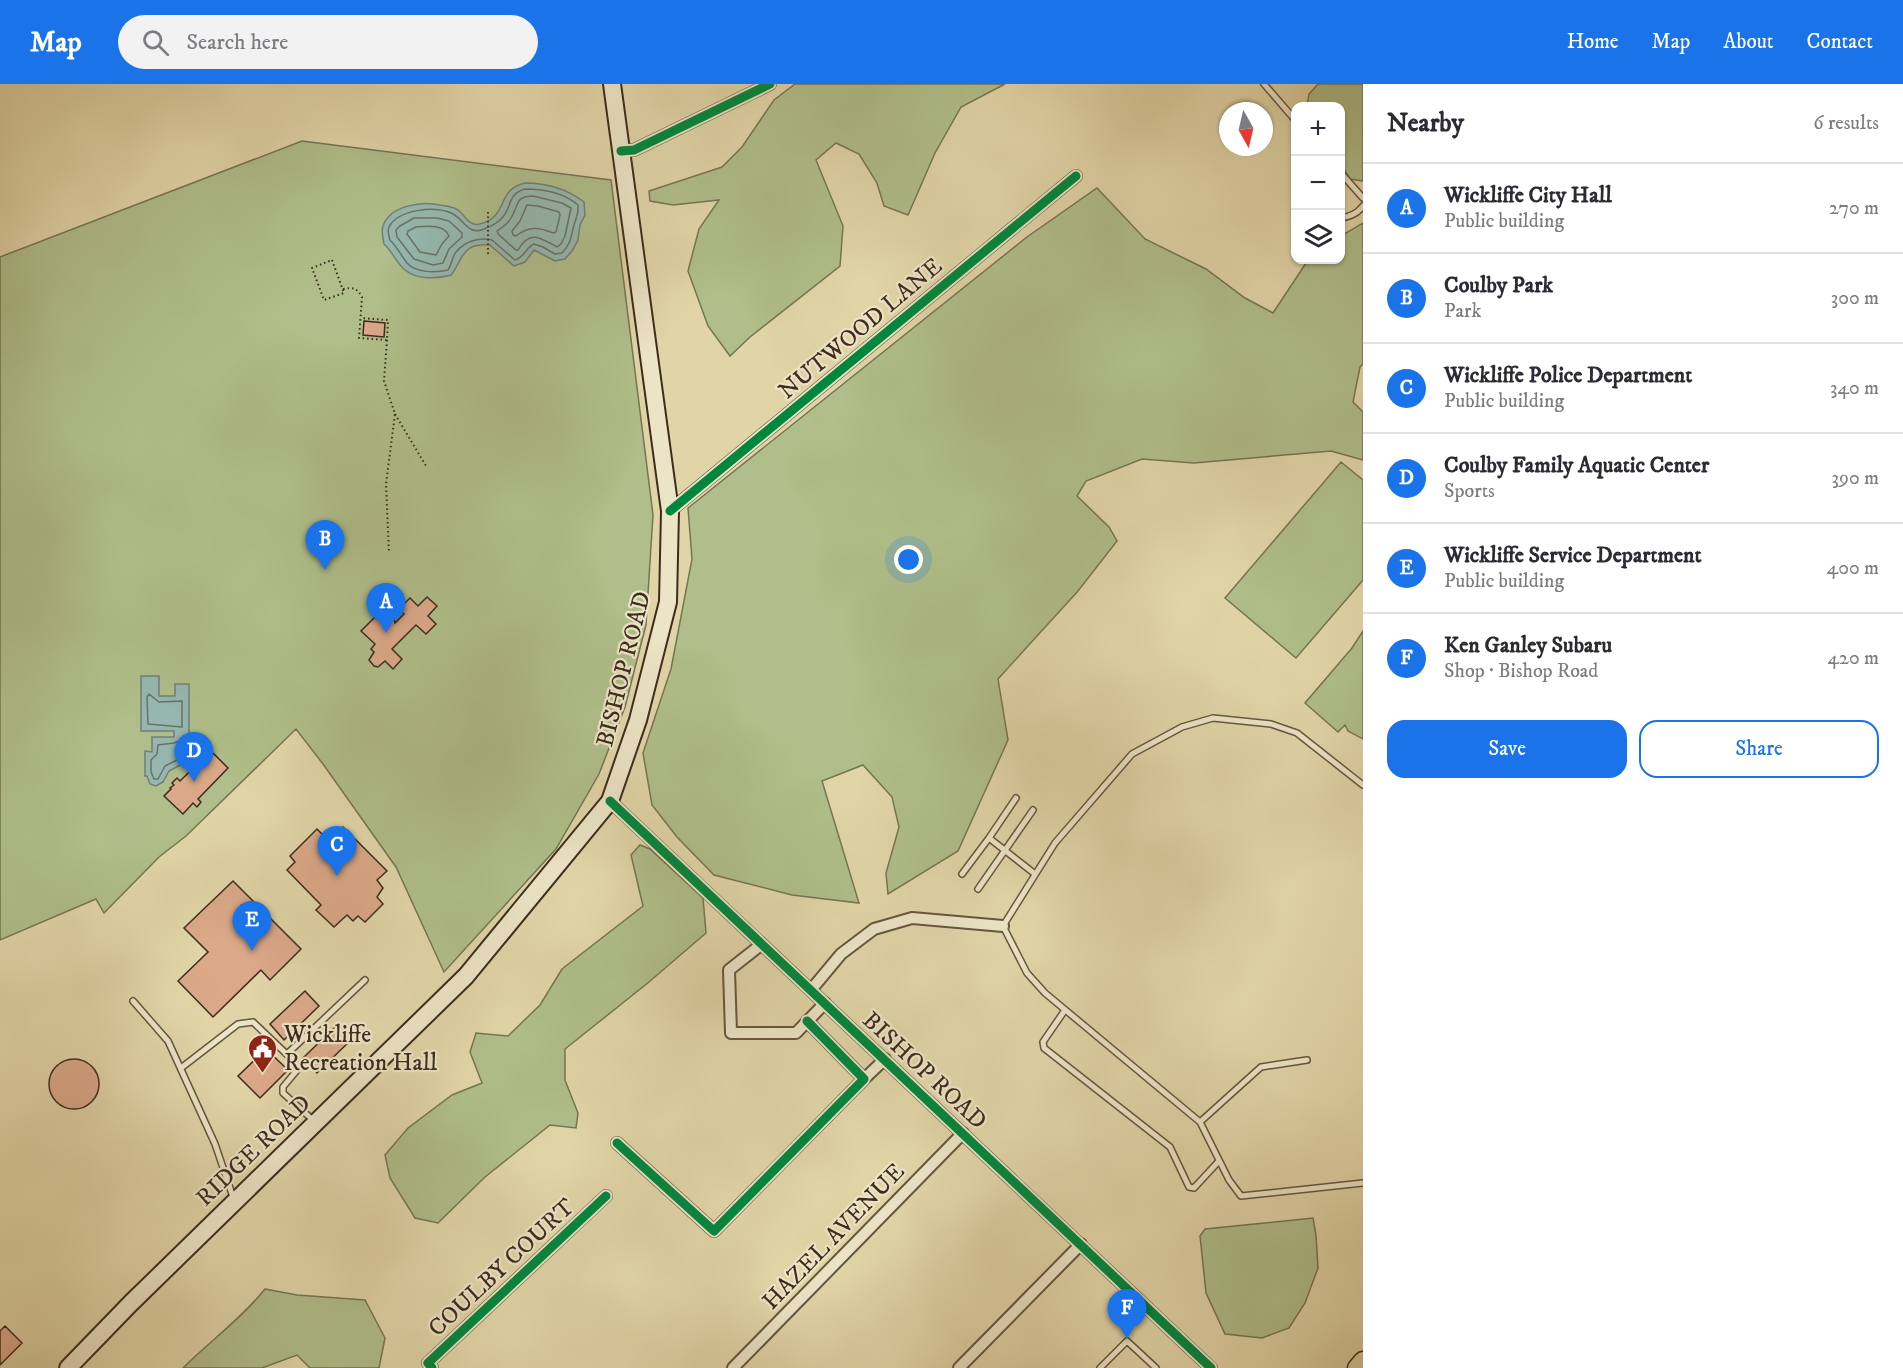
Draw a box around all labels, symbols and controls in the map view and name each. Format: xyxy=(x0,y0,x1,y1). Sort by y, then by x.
search box xyxy=(118,15,538,69)
text: Map xyxy=(30,25,82,60)
icon: search xyxy=(139,26,172,59)
text: Search here xyxy=(187,29,288,56)
text: Home xyxy=(1567,29,1619,55)
text: Map xyxy=(1652,29,1690,55)
text: About xyxy=(1723,29,1774,55)
text: Contact xyxy=(1807,29,1873,55)
north arrow xyxy=(1219,102,1273,156)
map controls xyxy=(1291,102,1345,264)
button: + xyxy=(1291,102,1345,156)
text: Nearby xyxy=(1387,107,1464,140)
text: 6 results xyxy=(1813,111,1879,136)
button: − xyxy=(1291,156,1345,210)
text: Wickliffe City Hall xyxy=(1444,182,1612,209)
text: A xyxy=(1400,196,1413,221)
text: 270 m xyxy=(1829,196,1879,221)
text: Public building xyxy=(1444,209,1564,234)
button: layers xyxy=(1291,210,1345,264)
street label: NUTWOOD LANE xyxy=(773,251,949,406)
text: Coulby Park xyxy=(1444,272,1553,299)
text: B xyxy=(1400,286,1413,311)
text: 300 m xyxy=(1831,286,1879,311)
text: Park xyxy=(1444,299,1481,324)
text: Wickliffe Police Department xyxy=(1444,362,1692,389)
text: C xyxy=(1400,376,1413,401)
text: 340 m xyxy=(1830,376,1879,401)
text: Public building xyxy=(1444,389,1564,414)
text: Coulby Family Aquatic Center xyxy=(1444,452,1709,479)
text: D xyxy=(1399,466,1414,491)
text: 390 m xyxy=(1831,466,1879,491)
text: Sports xyxy=(1444,479,1495,504)
pin: B xyxy=(306,520,344,570)
text: Wickliffe Service Department xyxy=(1444,542,1701,569)
your location xyxy=(894,545,923,574)
text: E xyxy=(1399,556,1414,581)
text: 400 m xyxy=(1827,556,1879,581)
text: Public building xyxy=(1444,569,1564,594)
pin: A xyxy=(366,584,406,633)
street label: BISHOP ROAD xyxy=(590,588,658,750)
text: Ken Ganley Subaru xyxy=(1444,632,1612,659)
text: F xyxy=(1400,646,1413,671)
text: 420 m xyxy=(1828,646,1879,671)
text: Shop · Bishop Road xyxy=(1444,659,1598,684)
button: Save xyxy=(1387,720,1627,778)
button: Share xyxy=(1639,720,1879,778)
pin: D xyxy=(174,732,214,782)
pin: C xyxy=(318,826,356,876)
pin: E xyxy=(232,902,272,951)
street label: BISHOP ROAD xyxy=(856,1006,993,1136)
place label: Wickliffe Recreation Hall xyxy=(283,1020,438,1078)
public building icon: Wickliffe Recreation Hall xyxy=(247,1032,279,1074)
street label: RIDGE ROAD xyxy=(190,1088,317,1213)
street label: HAZEL AVENUE xyxy=(756,1157,911,1316)
street label: COULBY COURT xyxy=(422,1192,581,1343)
pin: F xyxy=(1108,1290,1146,1339)

